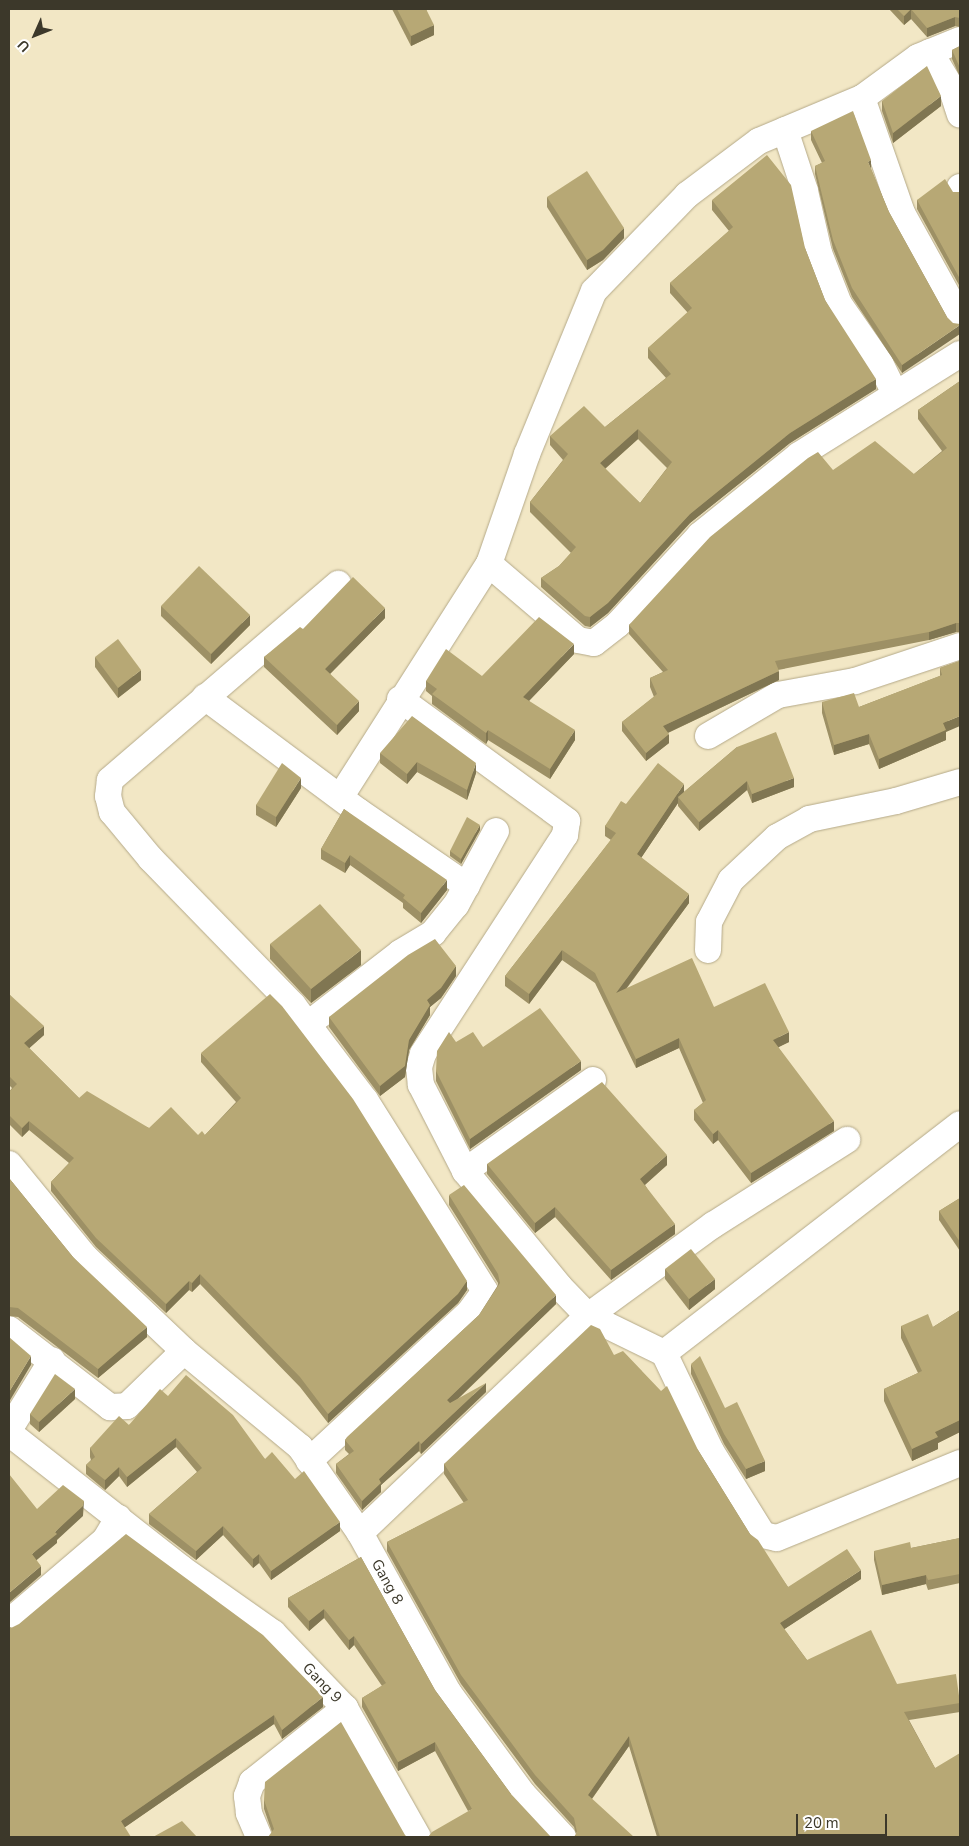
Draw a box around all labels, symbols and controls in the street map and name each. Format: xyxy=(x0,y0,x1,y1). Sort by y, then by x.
north arrow xyxy=(10,10,60,60)
text: U xyxy=(13,35,34,56)
street label: Gang 8 xyxy=(367,1556,407,1608)
street label: Gang 9 xyxy=(299,1659,345,1707)
scale bar xyxy=(799,1804,890,1836)
text: 20 m xyxy=(804,1813,839,1833)

